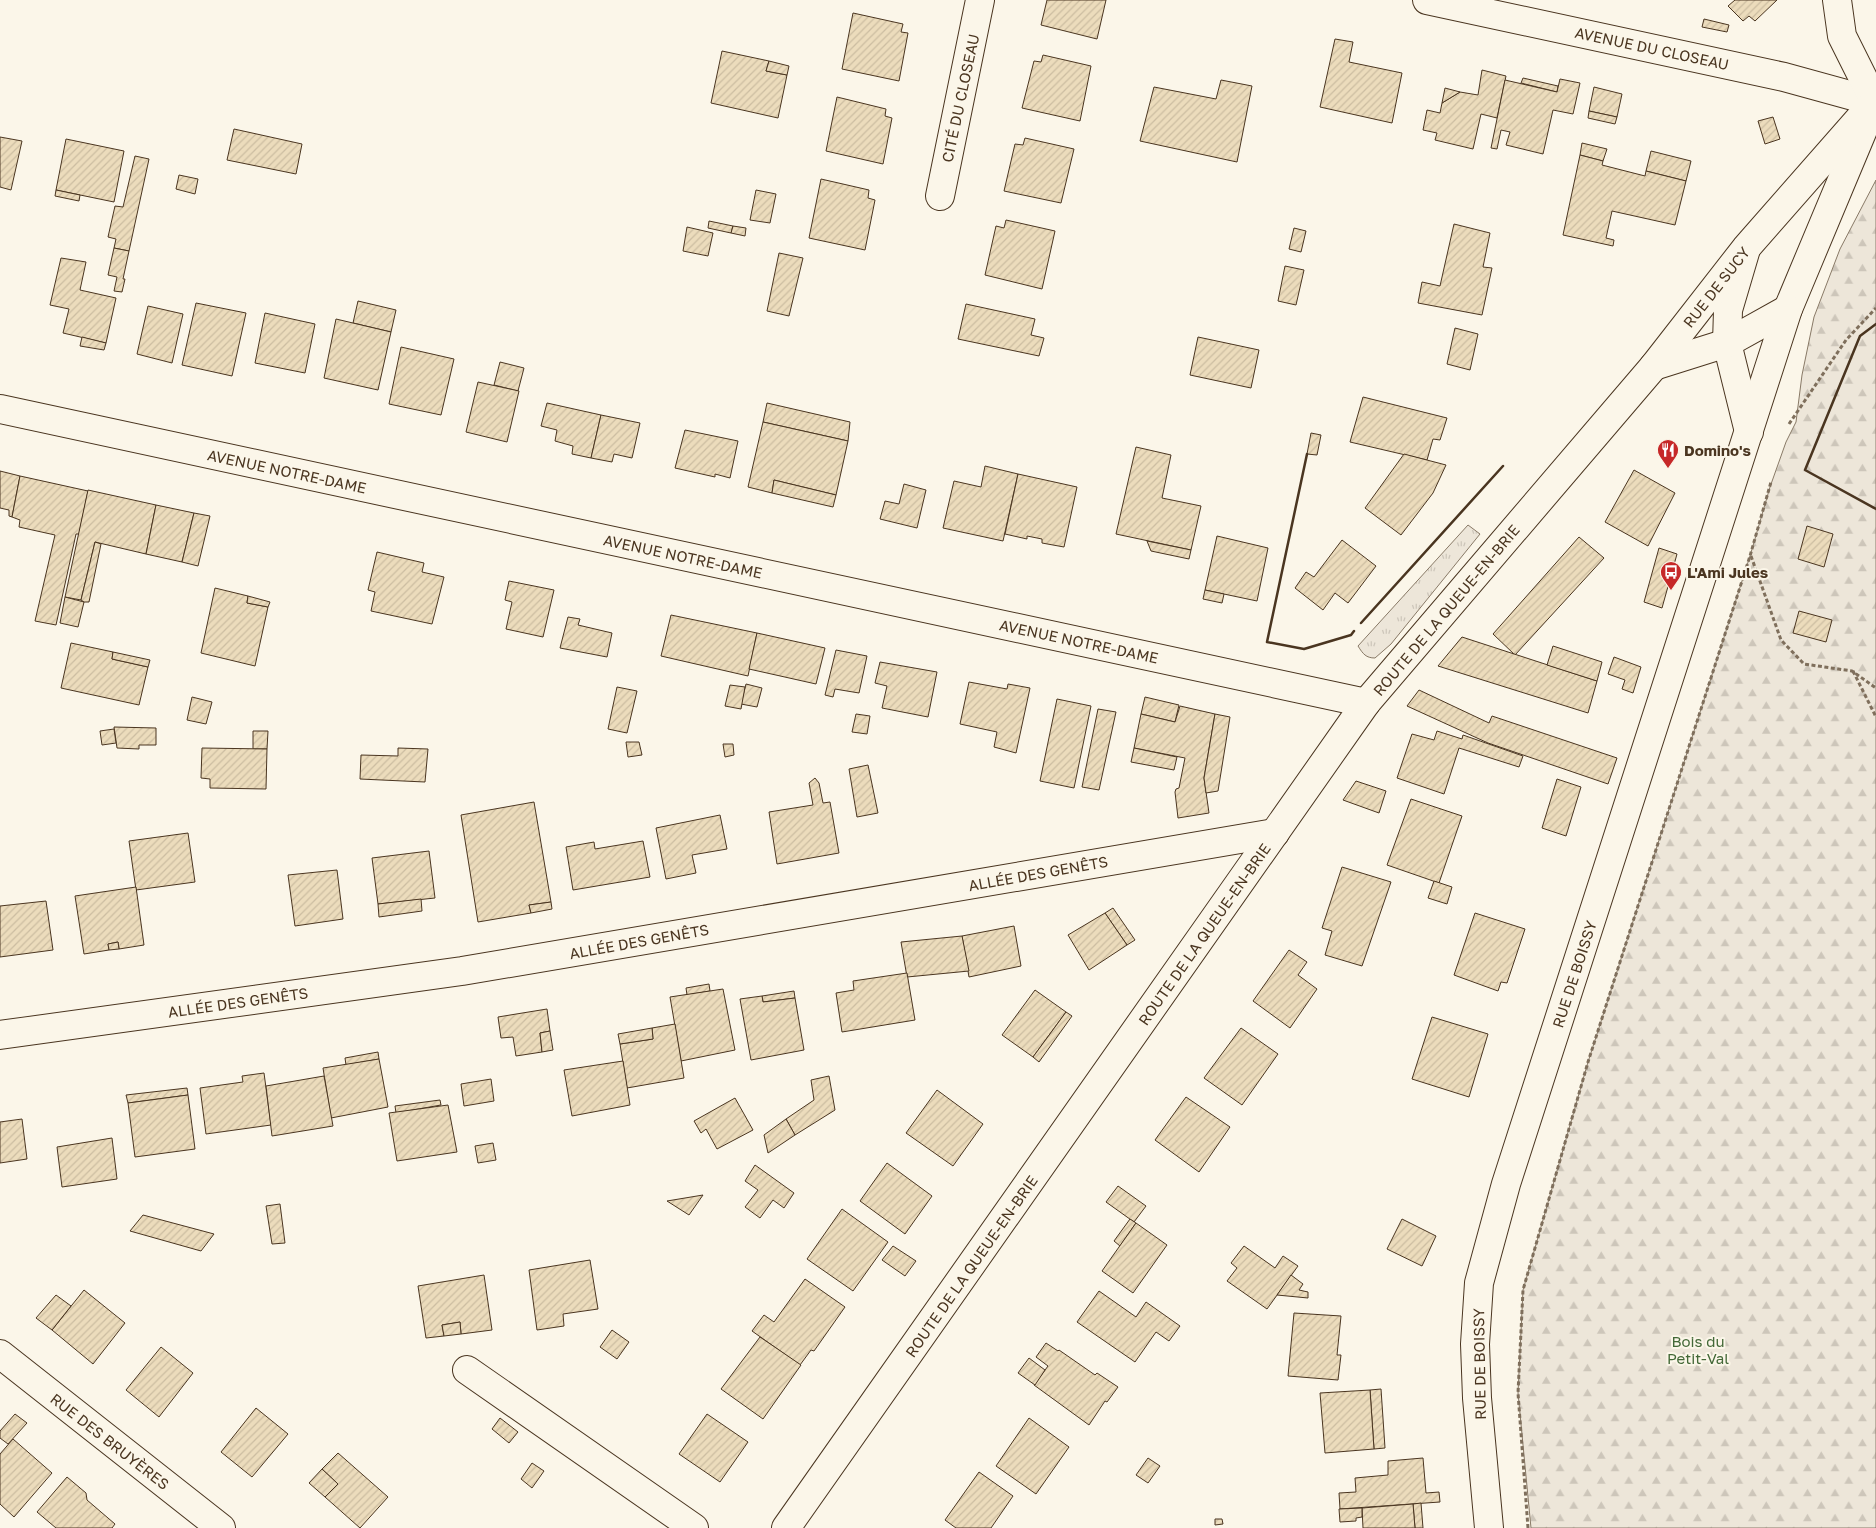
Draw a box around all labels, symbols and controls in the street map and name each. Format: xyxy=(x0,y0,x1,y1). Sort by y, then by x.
street label: AVENUE DU CLOSEAU xyxy=(1573,23,1731,73)
street label: CITÉ DU CLOSEAU xyxy=(938,32,982,164)
street label: RUE DE SUCY xyxy=(1679,243,1753,331)
restaurant icon: Domino's xyxy=(1656,438,1680,469)
place label: Domino's xyxy=(1684,441,1751,459)
street label: AVENUE NOTRE-DAME xyxy=(206,445,368,497)
street label: ROUTE DE LA QUEUE-EN-BRIE xyxy=(1369,521,1523,699)
street label: AVENUE NOTRE-DAME xyxy=(602,530,764,582)
bus stop icon: L'Ami Jules xyxy=(1659,560,1683,591)
place label: L'Ami Jules xyxy=(1687,563,1768,581)
street label: AVENUE NOTRE-DAME xyxy=(998,615,1160,667)
street label: ROUTE DE LA QUEUE-EN-BRIE xyxy=(1134,840,1274,1028)
street label: ALLÉE DES GENÊTS xyxy=(967,852,1109,894)
street label: RUE DE BOISSY xyxy=(1548,918,1600,1030)
street label: ALLÉE DES GENÊTS xyxy=(568,920,710,962)
street label: ALLÉE DES GENÊTS xyxy=(167,983,309,1021)
street label: ROUTE DE LA QUEUE-EN-BRIE xyxy=(901,1172,1041,1360)
street label: RUE DE BOISSY xyxy=(1469,1308,1489,1420)
park label: Bois du Petit-Val xyxy=(1667,1332,1729,1367)
street label: RUE DES BRUYÈRES xyxy=(47,1389,173,1493)

